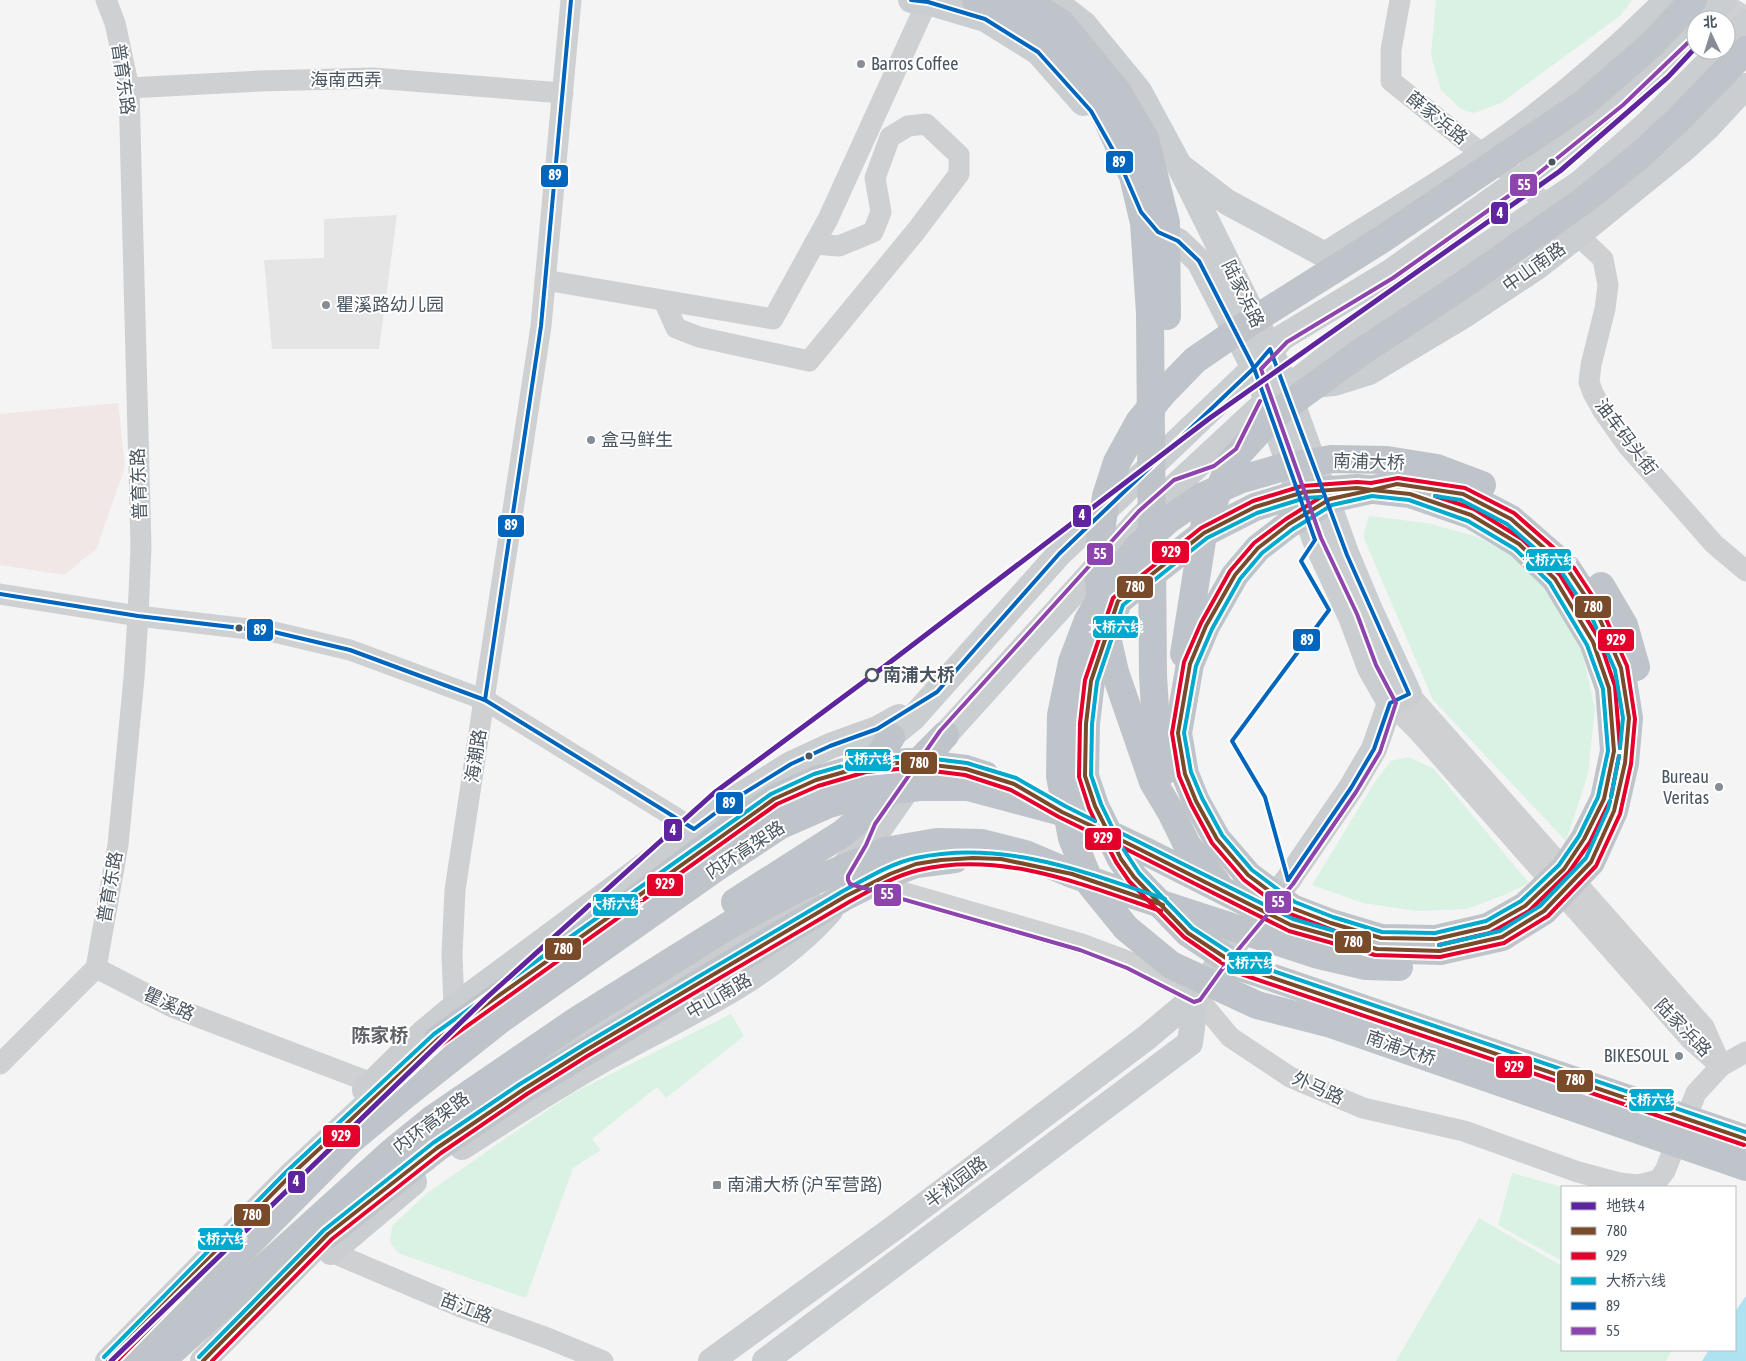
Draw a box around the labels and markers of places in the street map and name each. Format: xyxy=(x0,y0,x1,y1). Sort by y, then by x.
place label: Barros Coffee xyxy=(871,53,958,74)
marker: Barros Coffee xyxy=(855,58,867,70)
unlabelled marker xyxy=(1547,157,1557,167)
place label: 瞿溪路幼儿园 xyxy=(336,294,444,315)
marker: 瞿溪路幼儿园 xyxy=(320,299,332,311)
place label: 盒马鲜生 xyxy=(601,429,673,450)
marker: 盒马鲜生 xyxy=(585,434,597,446)
unlabelled marker xyxy=(234,623,244,633)
place label: 南浦大桥 xyxy=(883,664,955,685)
marker: 南浦大桥 xyxy=(865,668,879,682)
unlabelled marker xyxy=(804,751,814,761)
place label: Bureau Veritas xyxy=(1661,766,1709,808)
marker: Bureau Veritas xyxy=(1713,781,1725,793)
place label: BIKESOUL xyxy=(1604,1045,1669,1066)
marker: BIKESOUL xyxy=(1673,1050,1685,1062)
place label: 南浦大桥 (沪军营路) xyxy=(727,1174,882,1195)
marker: 南浦大桥 (沪军营路) xyxy=(711,1179,723,1191)

